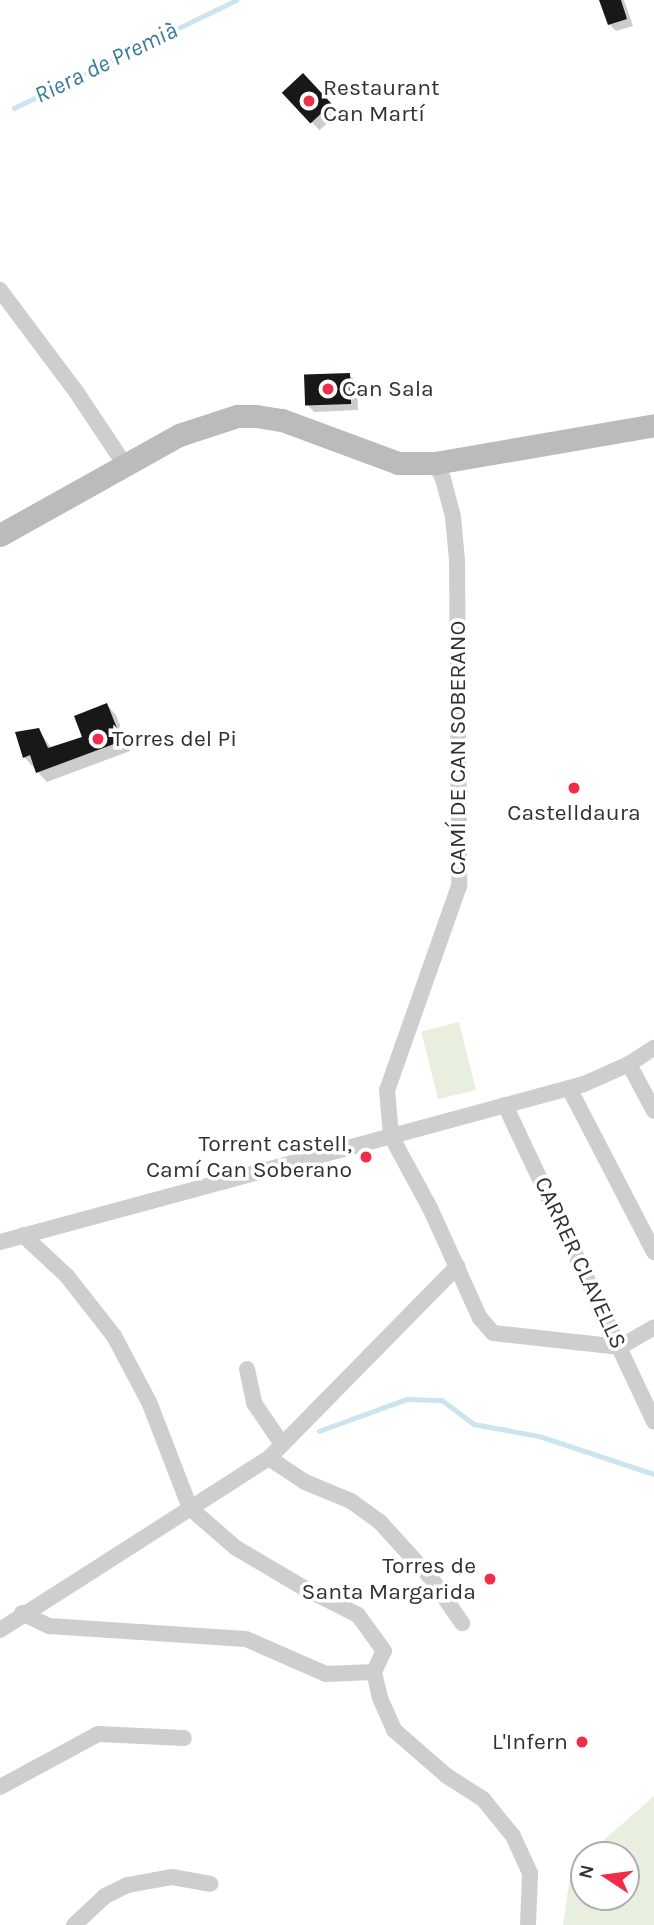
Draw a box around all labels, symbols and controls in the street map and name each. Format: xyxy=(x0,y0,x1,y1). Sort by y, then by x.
water label: Riera de Premià xyxy=(30,16,182,110)
place label: Restaurant Can Martí xyxy=(323,74,440,128)
marker: Restaurant Can Martí xyxy=(301,93,317,109)
place label: Can Sala xyxy=(342,375,434,403)
marker: Can Sala xyxy=(320,381,336,397)
street label: CAMÍ DE CAN SOBERANO xyxy=(444,621,472,875)
place label: Torres del Pi xyxy=(112,725,237,753)
marker: Torres del Pi xyxy=(90,731,106,747)
marker: Castelldaura xyxy=(566,780,582,796)
place label: Castelldaura xyxy=(507,799,641,827)
place label: Torrent castell, Camí Can Soberano xyxy=(146,1130,352,1184)
marker: Torrent castell, Camí Can Soberano xyxy=(358,1149,374,1165)
street label: CARRER CLAVELLS xyxy=(528,1173,632,1353)
place label: Torres de Santa Margarida xyxy=(302,1552,476,1606)
marker: Torres de Santa Margarida xyxy=(482,1571,498,1587)
place label: L'Infern xyxy=(492,1728,568,1756)
marker: L'Infern xyxy=(574,1734,590,1750)
north arrow xyxy=(570,1841,640,1911)
text: N xyxy=(574,1863,599,1881)

